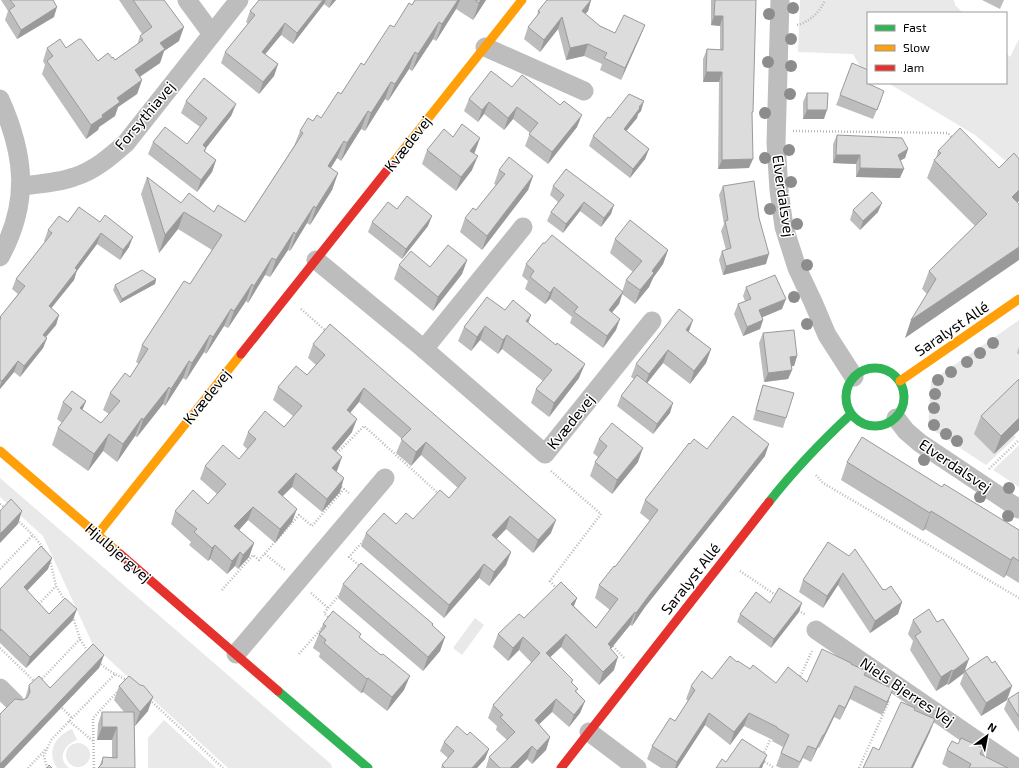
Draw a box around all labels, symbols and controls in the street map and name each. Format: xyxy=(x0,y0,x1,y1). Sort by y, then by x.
legend xyxy=(867,12,1007,84)
text: Fast xyxy=(903,20,927,34)
text: Slow xyxy=(903,40,930,54)
text: Jam xyxy=(903,60,924,74)
street label: Forsythiavej xyxy=(110,77,179,154)
street label: Kvædevej xyxy=(380,112,435,175)
street label: Elverdalsvej xyxy=(768,154,799,238)
street label: Saralyst Allé xyxy=(911,297,992,360)
street label: Kvædevej xyxy=(179,365,235,428)
street label: Kvædevej xyxy=(543,390,599,453)
street label: Elverdalsvej xyxy=(916,435,995,497)
street label: Hjulbjergvej xyxy=(81,519,155,586)
street label: Saralyst Allé xyxy=(657,539,724,618)
street label: Niels Bjerres Vej xyxy=(856,653,958,730)
north arrow xyxy=(967,716,1007,756)
text: N xyxy=(986,719,999,735)

